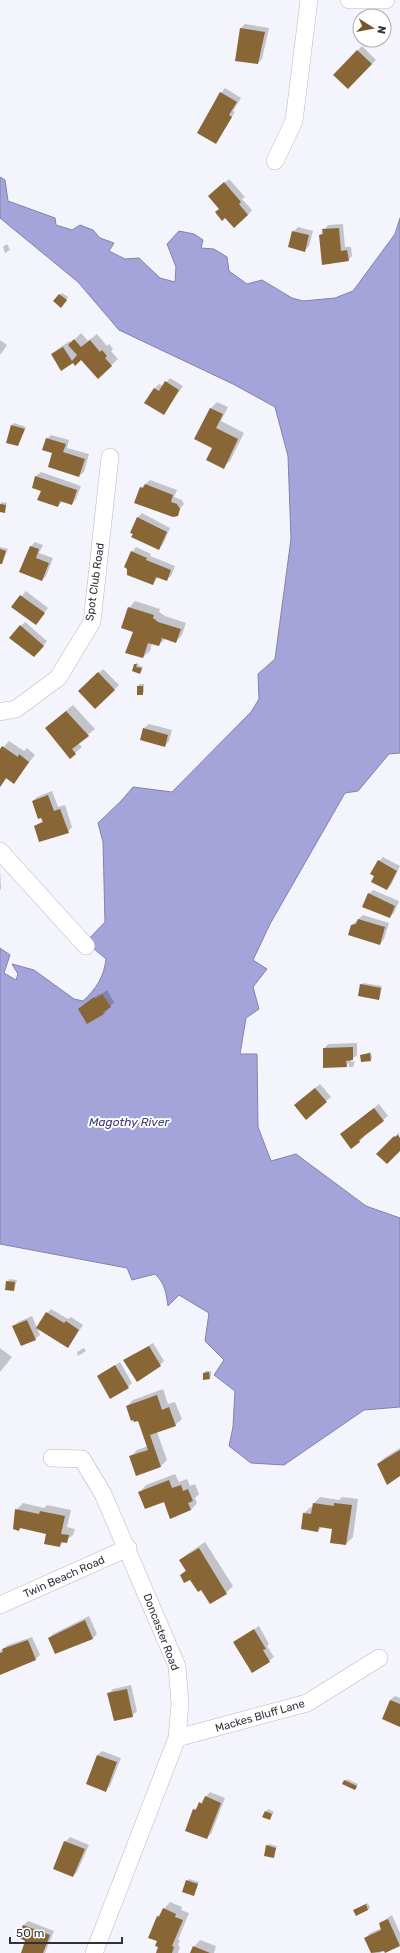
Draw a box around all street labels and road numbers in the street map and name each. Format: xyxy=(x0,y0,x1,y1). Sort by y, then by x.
street label: Spot Club Road xyxy=(83,542,107,622)
street label: Twin Beach Road xyxy=(21,1553,107,1601)
street label: Doncaster Road xyxy=(140,1592,182,1672)
street label: Mackes Bluff Lane xyxy=(214,1697,306,1735)

